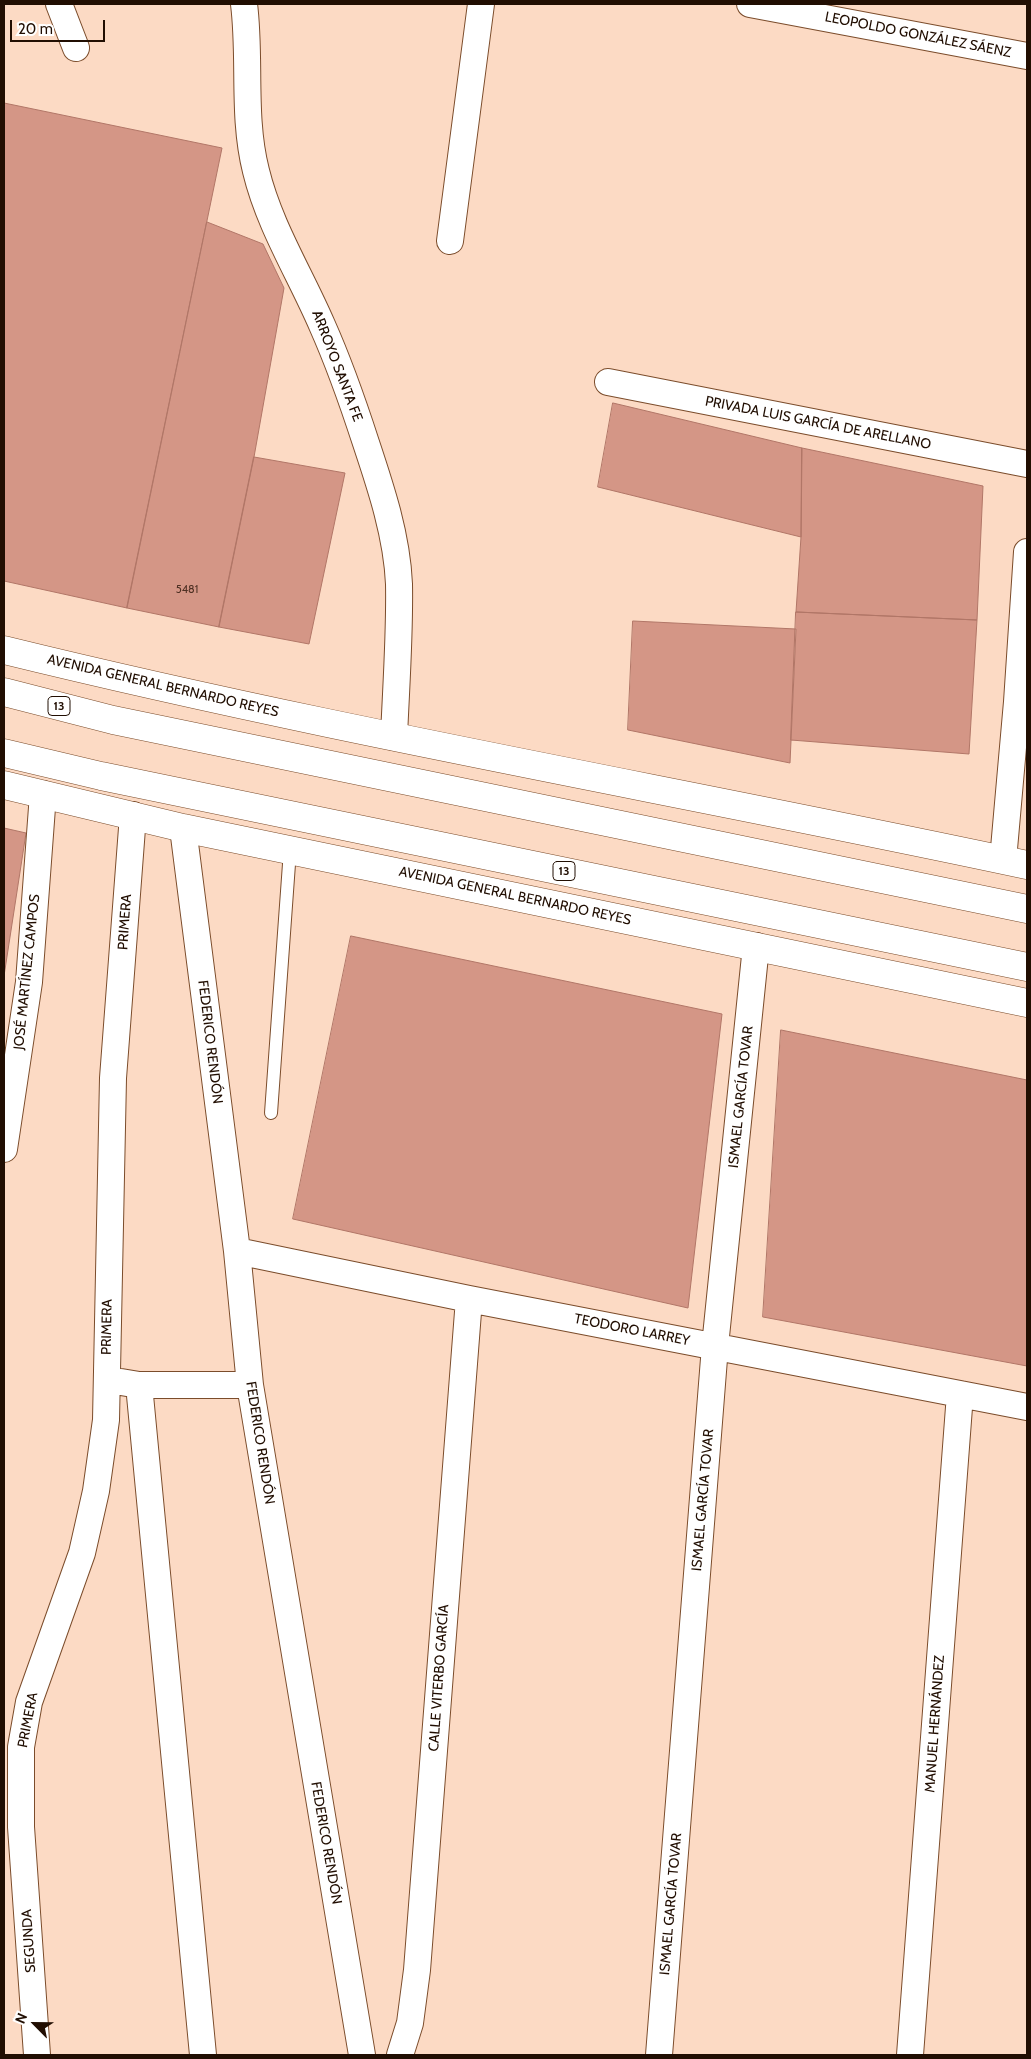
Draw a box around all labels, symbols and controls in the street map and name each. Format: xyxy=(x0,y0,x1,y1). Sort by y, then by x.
street label: LEOPOLDO GONZÁLEZ SÁENZ xyxy=(823,9,1013,61)
scale bar xyxy=(12,10,108,42)
text: 20 m xyxy=(18,20,53,38)
street label: ARROYO SANTA FE xyxy=(308,308,366,424)
street label: PRIVADA LUIS GARCÍA DE ARELLANO xyxy=(704,393,932,453)
house number: 5481 xyxy=(176,583,198,597)
street label: AVENIDA GENERAL BERNARDO REYES xyxy=(46,651,280,721)
road number: 13 xyxy=(48,696,70,716)
road number: 13 xyxy=(553,861,575,880)
street label: AVENIDA GENERAL BERNARDO REYES xyxy=(397,863,633,929)
street label: JOSÉ MARTÍNEZ CAMPOS xyxy=(10,893,44,1051)
street label: PRIMERA xyxy=(115,893,135,951)
street label: FEDERICO RENDÓN xyxy=(194,979,226,1105)
street label: ISMAEL GARCÍA TOVAR xyxy=(725,1025,757,1169)
street label: PRIMERA xyxy=(98,1299,116,1355)
street label: TEODORO LARREY xyxy=(573,1311,691,1349)
street label: FEDERICO RENDÓN xyxy=(242,1380,278,1506)
street label: ISMAEL GARCÍA TOVAR xyxy=(688,1428,718,1572)
street label: CALLE VITERBO GARCÍA xyxy=(425,1604,453,1752)
street label: MANUEL HERNÁNDEZ xyxy=(922,1655,948,1793)
street label: PRIMERA xyxy=(14,1691,42,1749)
street label: FEDERICO RENDÓN xyxy=(307,1780,345,1906)
street label: ISMAEL GARCÍA TOVAR xyxy=(656,1832,686,1976)
street label: SEGUNDA xyxy=(18,1909,40,1973)
north arrow xyxy=(10,1999,60,2049)
text: N xyxy=(11,2010,31,2026)

